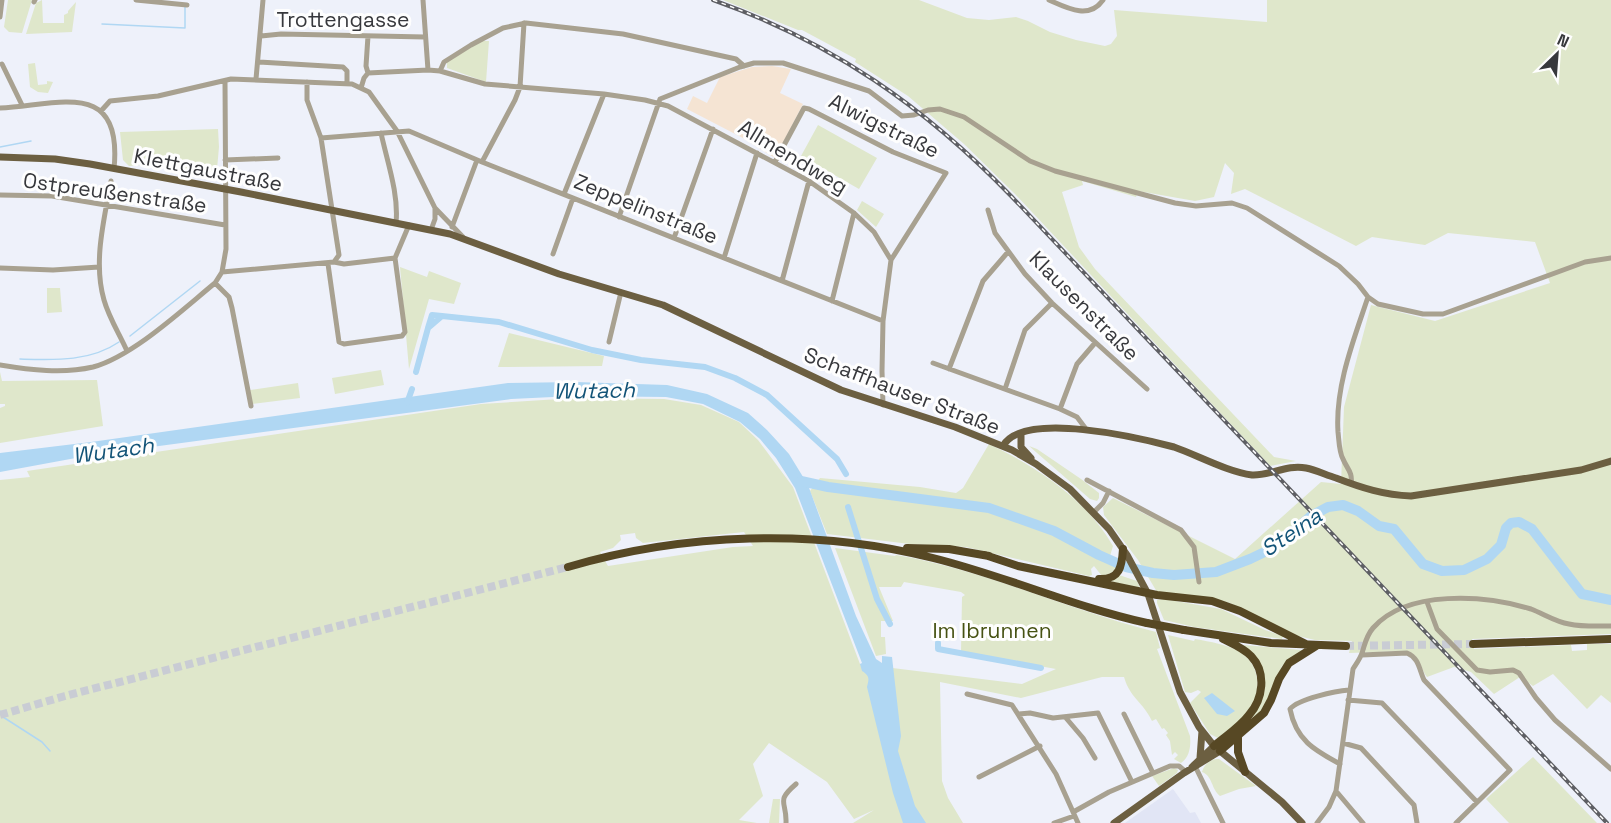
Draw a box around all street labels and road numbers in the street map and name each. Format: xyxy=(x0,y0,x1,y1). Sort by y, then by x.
street label: Trottengasse xyxy=(276,6,410,33)
street label: Alwigstraße xyxy=(825,87,944,164)
street label: Allmendweg xyxy=(734,113,853,200)
street label: Klettgaustraße xyxy=(132,142,285,197)
street label: Ostpreußenstraße xyxy=(22,166,209,219)
street label: Zeppelinstraße xyxy=(570,167,722,250)
street label: Klausenstraße xyxy=(1024,245,1145,366)
street label: Schaffhauser Straße xyxy=(800,341,1004,440)

